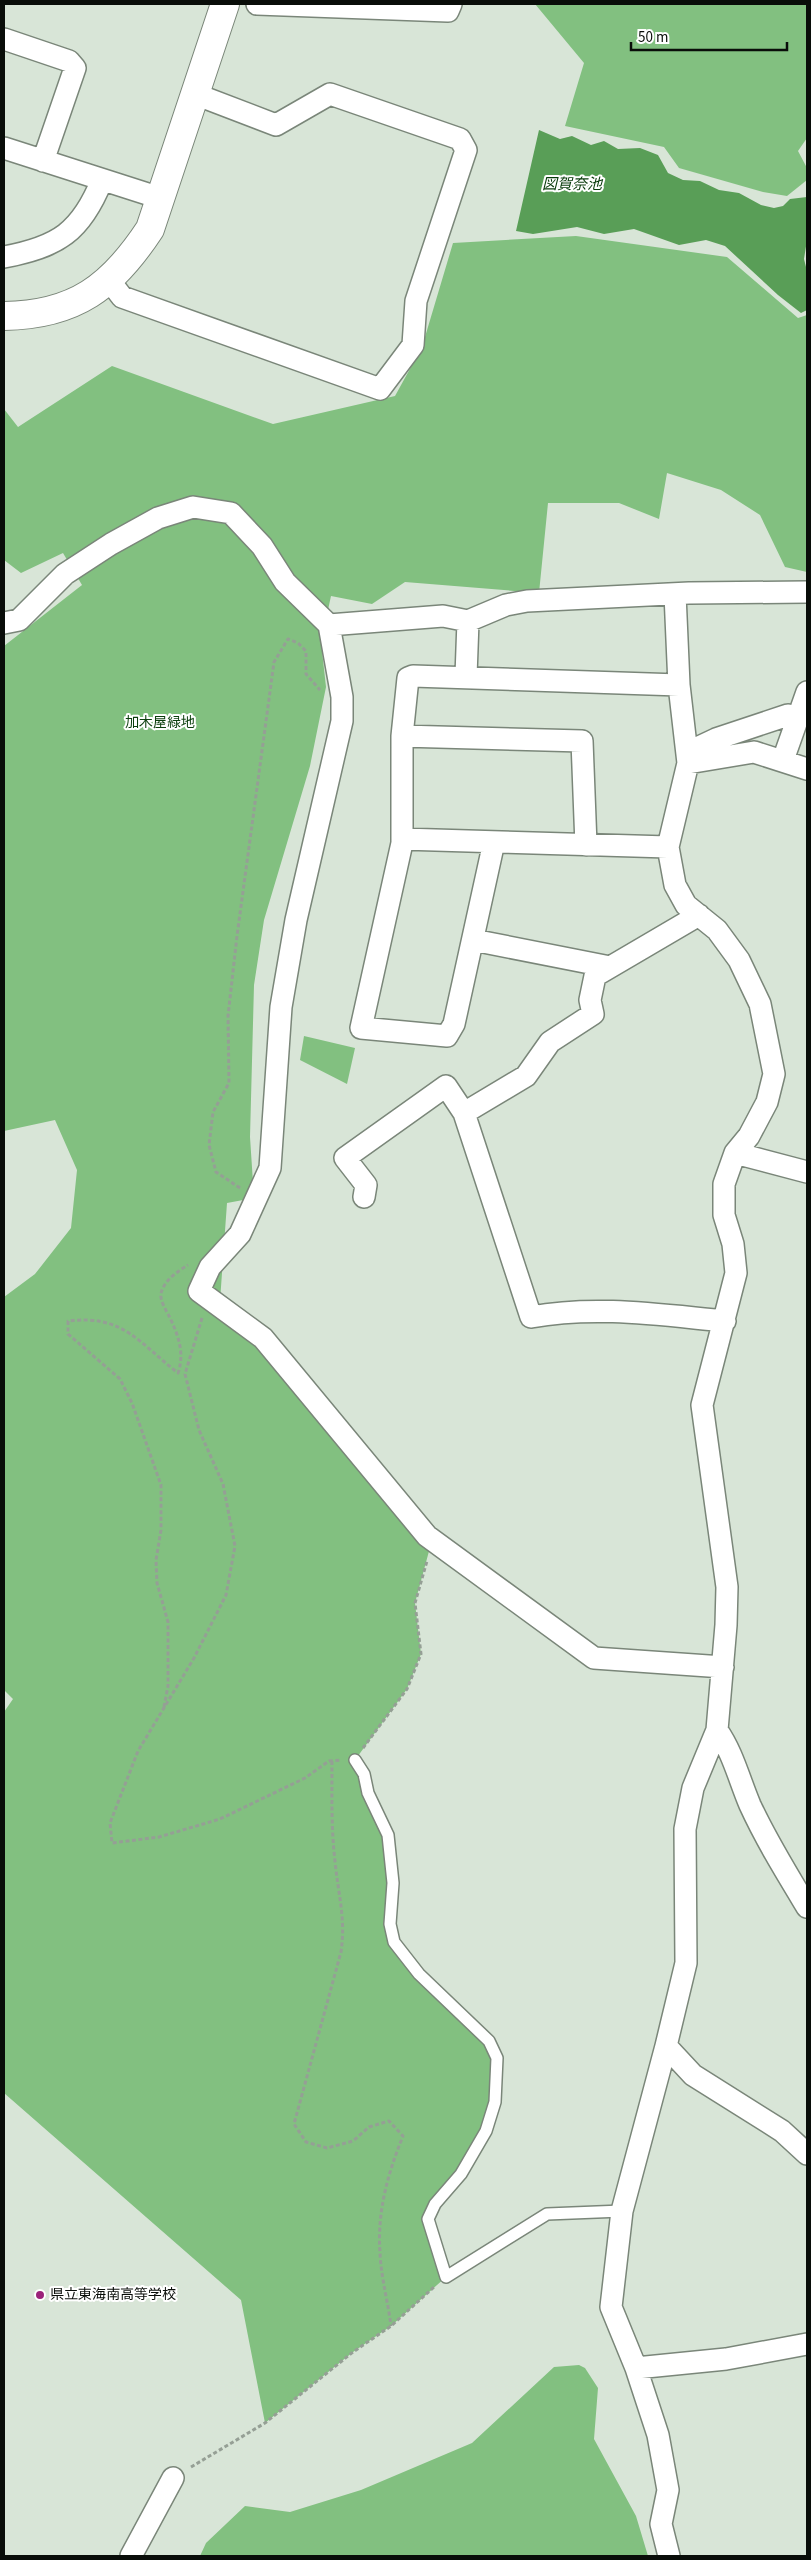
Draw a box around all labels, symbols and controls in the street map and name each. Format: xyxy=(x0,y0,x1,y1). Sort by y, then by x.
scale bar xyxy=(631,20,787,52)
text: 50 m xyxy=(638,27,668,48)
water label: 図賀奈池 xyxy=(542,174,604,195)
park label: 加木屋緑地 xyxy=(125,713,195,733)
place label: 県立東海南高等学校 xyxy=(50,2285,176,2305)
marker: 県立東海南高等学校 xyxy=(34,2289,46,2301)

